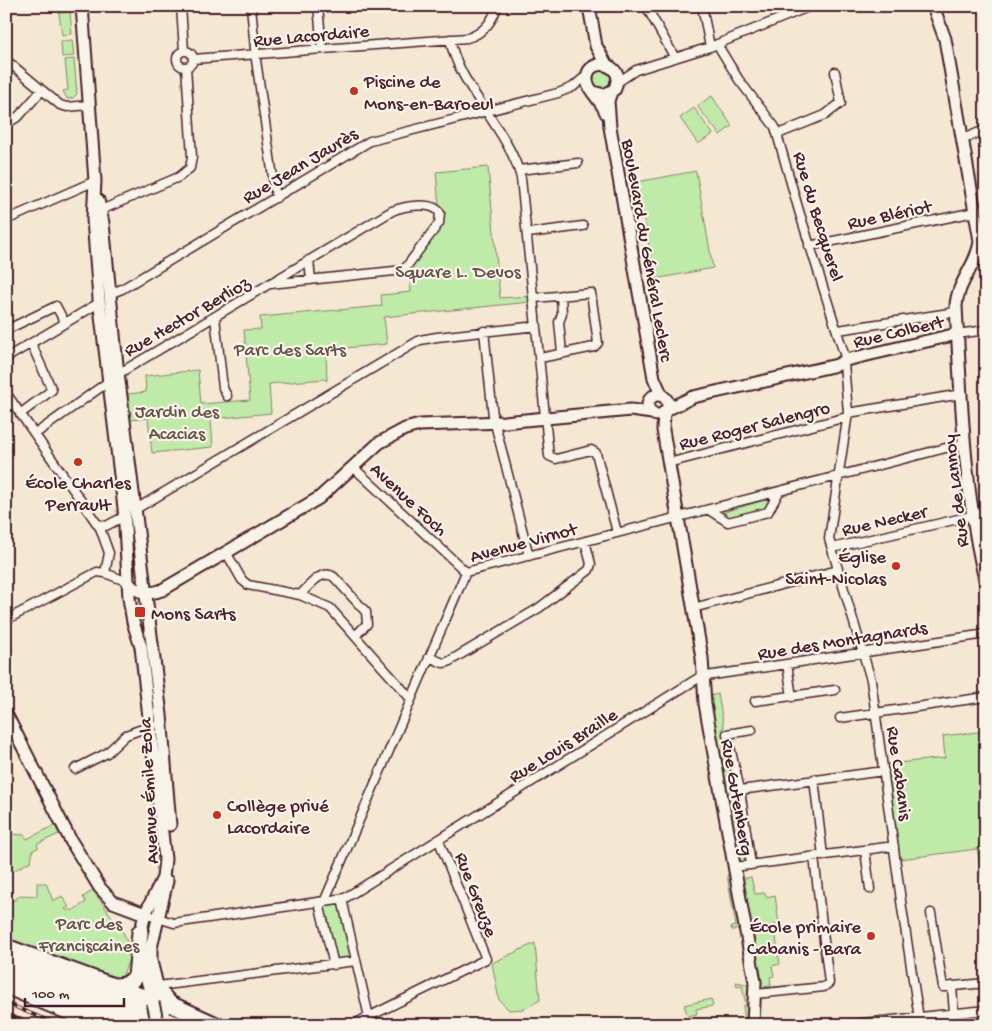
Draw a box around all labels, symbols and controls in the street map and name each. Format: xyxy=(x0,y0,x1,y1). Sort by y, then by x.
street label: Rue Lacordaire xyxy=(252,21,370,54)
place label: Piscine de Mons-en-Baroeul xyxy=(363,72,494,117)
marker: Piscine de Mons-en-Baroeul xyxy=(348,85,360,97)
street label: Rue Jean Jaurès xyxy=(239,123,363,210)
street label: Boulevard du Général Leclerc xyxy=(614,137,677,364)
street label: Rue du Becquerel xyxy=(786,149,847,285)
street label: Rue Blériot xyxy=(846,196,936,237)
park label: Square L. Devos xyxy=(395,262,522,285)
street label: Rue Hector Berlioz xyxy=(121,272,255,363)
street label: Rue Colbert xyxy=(851,311,948,355)
park label: Parc des Sarts xyxy=(233,340,347,363)
street label: Rue Roger Salengro xyxy=(677,398,833,457)
park label: Jardin des Acacias xyxy=(135,402,220,447)
street label: Rue de Lannoy xyxy=(939,432,976,548)
marker: École Charles Perrault xyxy=(72,456,84,468)
street label: Avenue Foch xyxy=(364,459,451,542)
place label: École Charles Perrault xyxy=(25,473,132,518)
street label: Rue Necker xyxy=(840,501,932,543)
street label: Avenue Virnot xyxy=(468,518,582,570)
place label: Église Saint-Nicolas xyxy=(785,547,887,592)
marker: Église Saint-Nicolas xyxy=(890,560,902,572)
place label: Mons Sarts xyxy=(151,604,236,627)
marker: Mons Sarts xyxy=(133,605,147,619)
street label: Rue des Montagnards xyxy=(756,618,930,667)
street label: Rue Louis Braille xyxy=(505,704,623,790)
street label: Avenue Émile Zola xyxy=(135,716,166,865)
street label: Rue Cabanis xyxy=(880,725,916,823)
street label: Rue Gutenberg xyxy=(714,737,757,858)
place label: Collège privé Lacordaire xyxy=(227,796,329,841)
marker: Collège privé Lacordaire xyxy=(211,809,223,821)
street label: Rue Greuze xyxy=(448,850,501,941)
park label: Parc des Franciscaines xyxy=(38,914,140,959)
place label: École primaire Cabanis - Bara xyxy=(747,917,862,962)
marker: École primaire Cabanis - Bara xyxy=(865,930,877,942)
scale bar xyxy=(25,976,124,1008)
text: 100 m xyxy=(31,986,70,1004)

